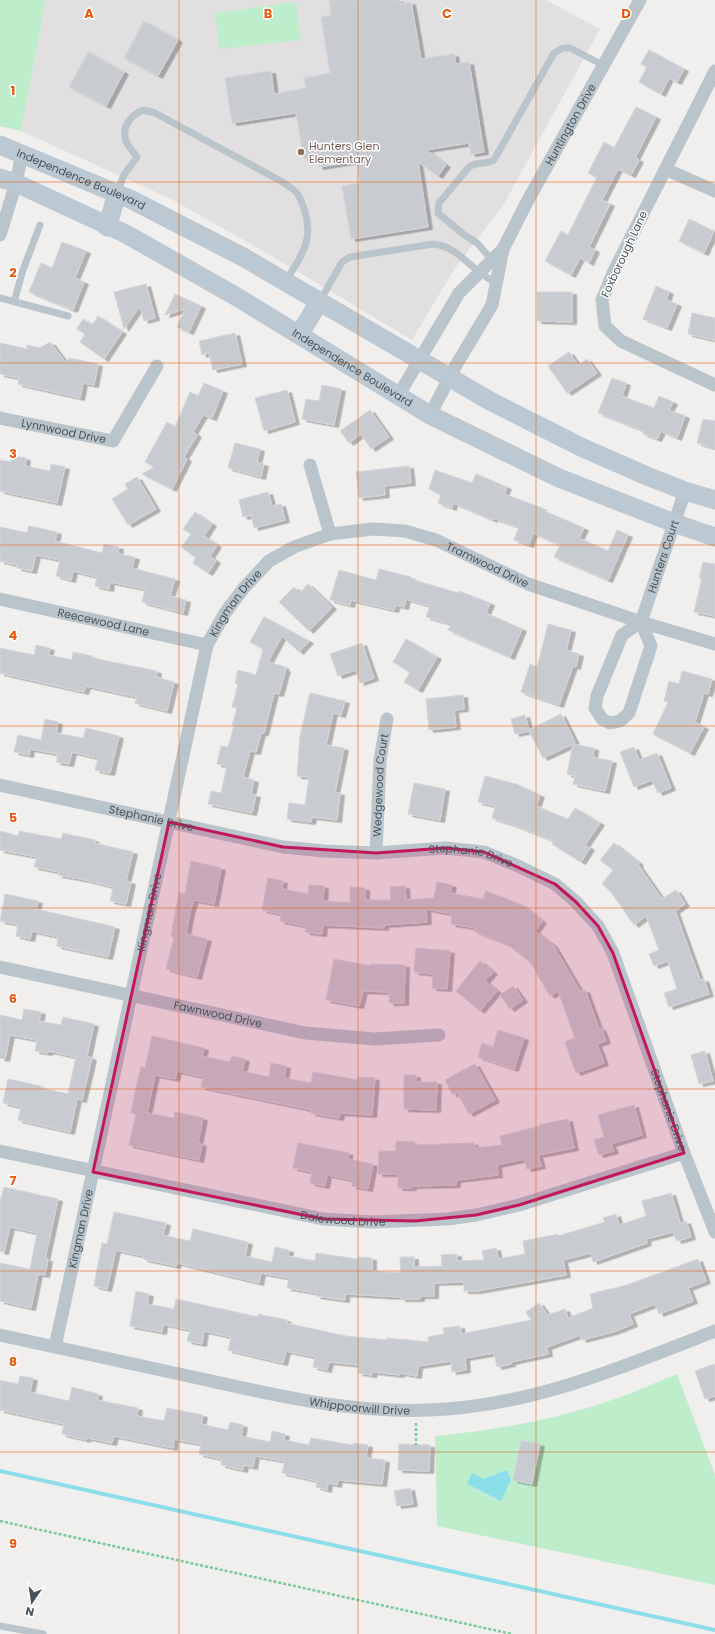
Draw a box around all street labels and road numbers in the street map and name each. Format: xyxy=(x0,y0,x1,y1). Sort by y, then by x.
street label: Huntington Drive xyxy=(541,80,600,168)
street label: Independence Boulevard xyxy=(14,145,148,214)
street label: Foxborough Lane xyxy=(597,208,651,300)
street label: Independence Boulevard xyxy=(289,325,416,411)
street label: Lynnwood Drive xyxy=(20,415,108,447)
street label: Hunters Court xyxy=(643,518,683,595)
street label: Tramwood Drive xyxy=(444,538,532,591)
street label: Kingman Drive xyxy=(205,566,265,640)
street label: Reecewood Lane xyxy=(56,604,151,640)
street label: Wedgewood Court xyxy=(369,732,392,837)
street label: Stephanie Drive xyxy=(108,801,195,835)
street label: Stephanie Drive xyxy=(428,840,516,871)
street label: Kingman Drive xyxy=(133,871,166,953)
street label: Fawnwood Drive xyxy=(172,997,264,1032)
street label: Stephanie Drive xyxy=(647,1067,691,1154)
street label: Kingman Drive xyxy=(64,1188,97,1270)
street label: Dalewood Drive xyxy=(299,1206,386,1230)
street label: Whippoorwill Drive xyxy=(308,1393,410,1419)

